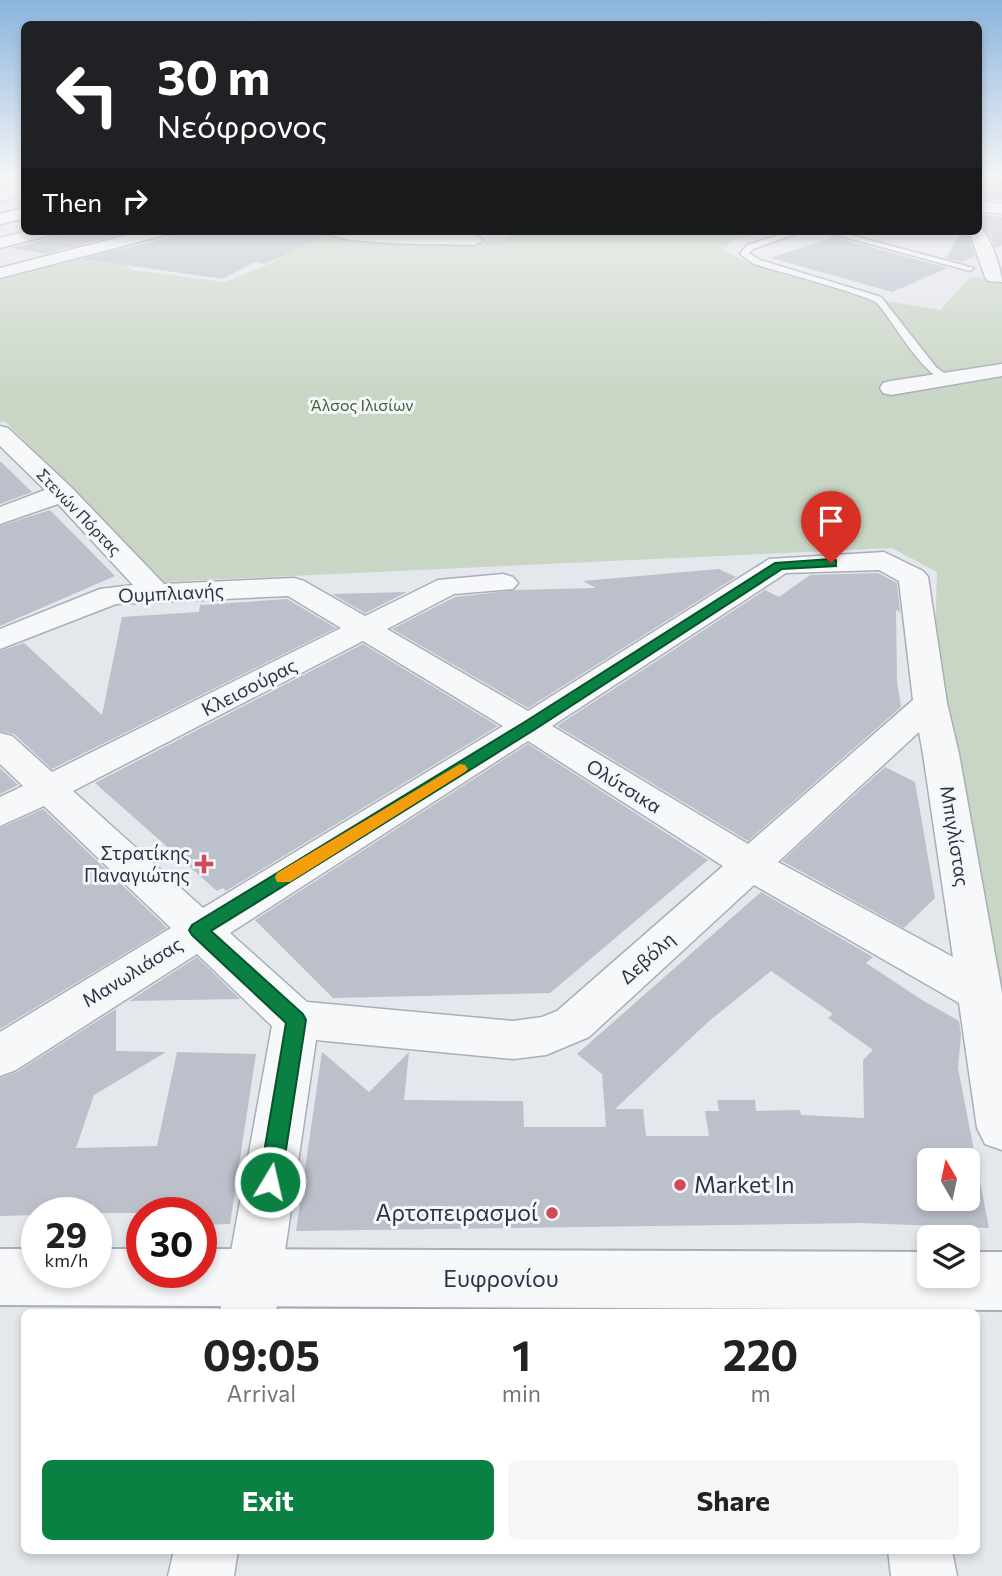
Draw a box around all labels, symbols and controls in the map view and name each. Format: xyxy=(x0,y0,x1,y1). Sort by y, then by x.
text: 30 m xyxy=(157,45,270,105)
icon: left xyxy=(42,49,133,140)
text: Νεόφρονος xyxy=(157,105,327,145)
icon: right xyxy=(116,182,154,220)
text: Then xyxy=(42,186,102,217)
park label: Άλσος Ιλισίων xyxy=(310,395,413,414)
street label: Στενών Πόρτας xyxy=(33,464,125,559)
pin xyxy=(801,491,861,563)
icon: arrive xyxy=(812,502,850,540)
street label: Ουμπλιανής xyxy=(117,578,224,607)
street label: Κλεισούρας xyxy=(197,653,300,720)
street label: Ολύτσικα xyxy=(583,754,666,818)
street label: Μπιγλίστας xyxy=(936,784,975,888)
place label: Στρατίκης Παναγιώτης xyxy=(84,841,190,886)
marker: Στρατίκης Παναγιώτης xyxy=(196,856,212,872)
street label: Δεβόλη xyxy=(614,927,679,988)
street label: Μανωλιάσας xyxy=(77,932,186,1011)
position arrow xyxy=(233,1145,307,1219)
north arrow xyxy=(917,1148,980,1211)
map controls xyxy=(917,1148,980,1288)
place label: Market In xyxy=(694,1170,794,1198)
marker: Market In xyxy=(672,1177,688,1193)
speed limit sign: 30 xyxy=(126,1197,217,1288)
place label: Αρτοπειρασμοί xyxy=(376,1198,538,1226)
marker: Αρτοπειρασμοί xyxy=(544,1205,560,1221)
text: 29 xyxy=(46,1212,87,1255)
button: layers xyxy=(917,1225,980,1288)
text: km/h xyxy=(45,1249,88,1271)
street label: Ευφρονίου xyxy=(443,1264,559,1292)
text: 09:05 xyxy=(203,1328,320,1380)
text: 1 xyxy=(512,1328,531,1380)
text: 220 xyxy=(723,1328,798,1380)
text: Arrival xyxy=(227,1379,296,1407)
text: min xyxy=(502,1379,541,1407)
text: m xyxy=(750,1379,771,1407)
button: Exit xyxy=(42,1460,494,1540)
button: Share xyxy=(508,1460,959,1540)

